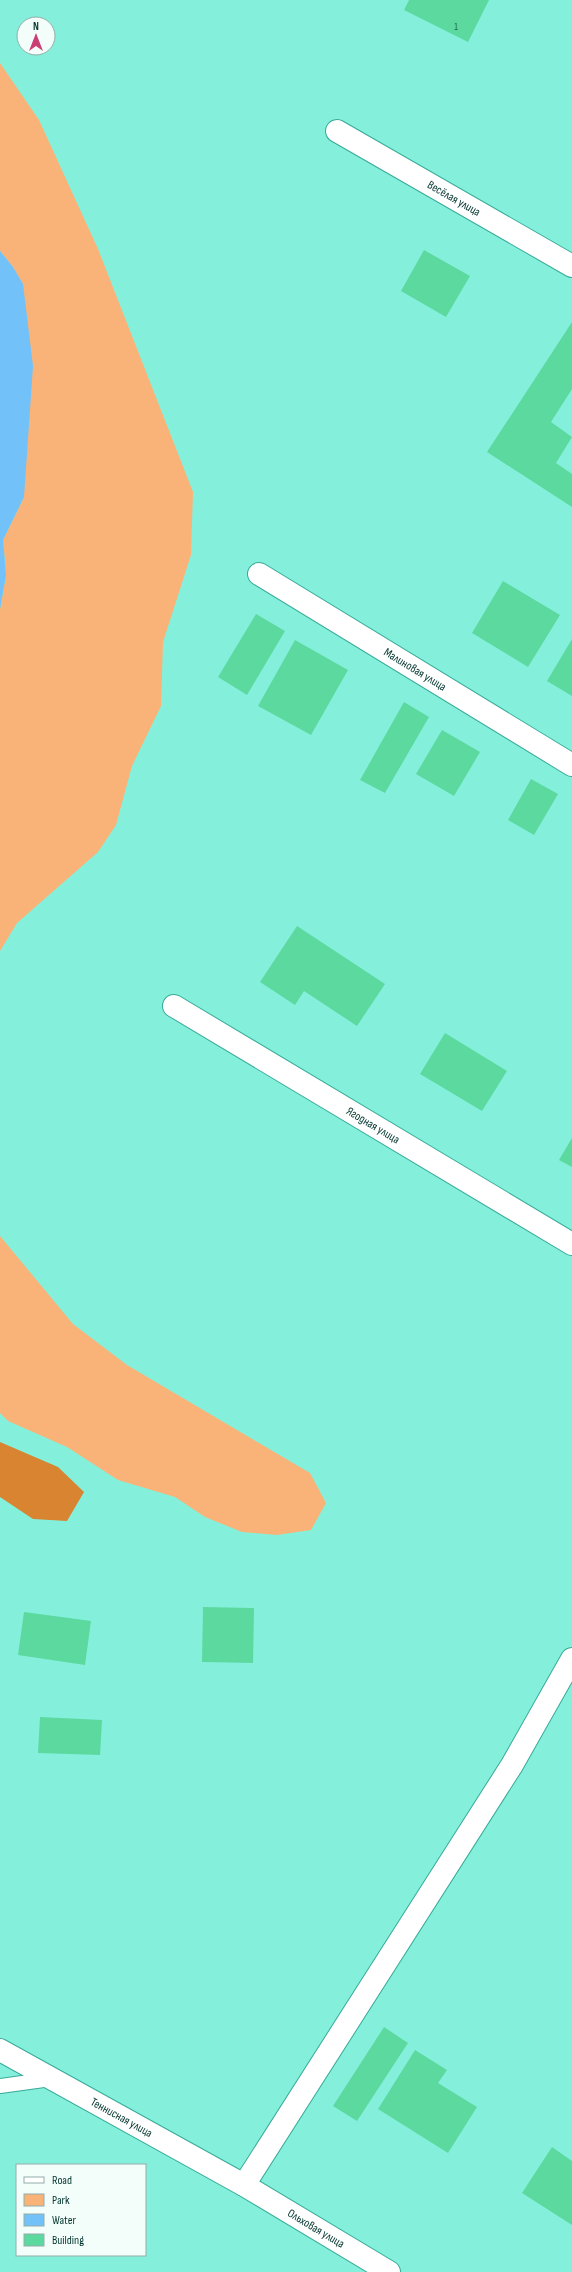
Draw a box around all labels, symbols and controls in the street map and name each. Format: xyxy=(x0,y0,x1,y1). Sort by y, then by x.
north arrow xyxy=(16,16,56,56)
text: N xyxy=(33,20,39,33)
house number: 1 xyxy=(454,21,458,33)
street label: Весёлая улица xyxy=(425,178,483,220)
street label: Малиновая улица xyxy=(381,645,449,695)
street label: Ягодная улица xyxy=(343,1104,403,1147)
street label: Теннисная улица xyxy=(88,2095,155,2141)
legend xyxy=(16,2164,146,2256)
text: Road xyxy=(52,2173,72,2188)
text: Park xyxy=(52,2193,70,2208)
street label: Ольховая улица xyxy=(285,2206,347,2252)
text: Water xyxy=(52,2213,76,2228)
text: Building xyxy=(52,2233,84,2248)

